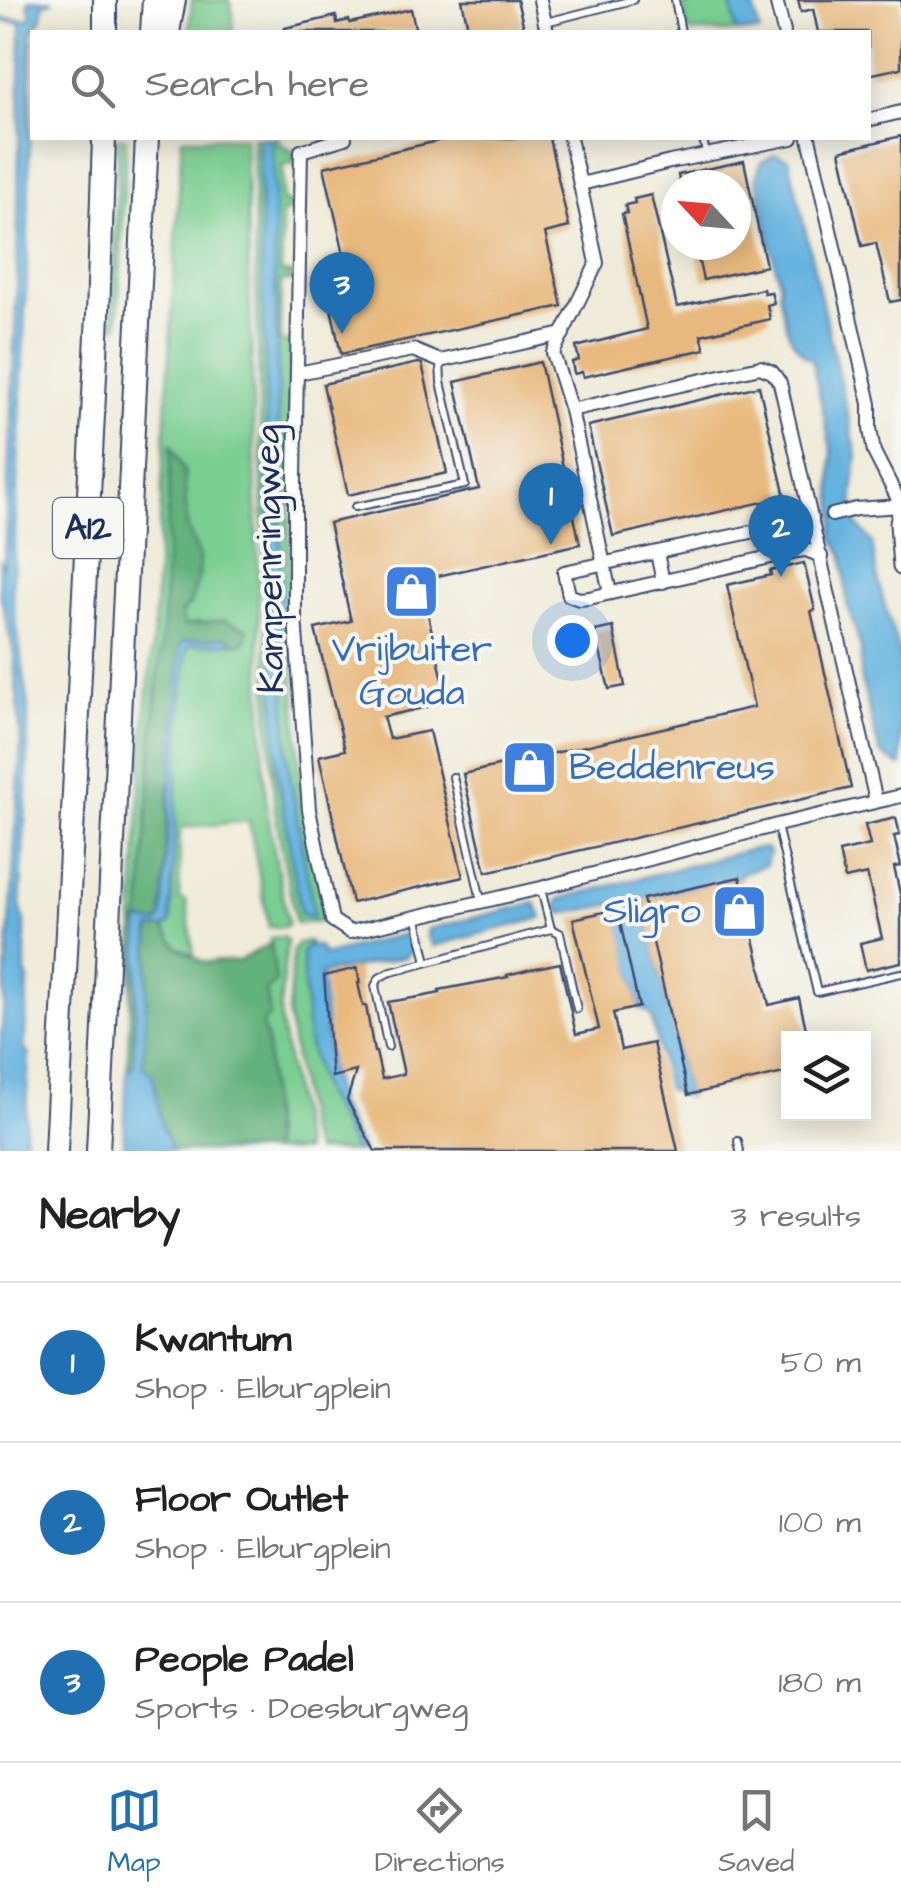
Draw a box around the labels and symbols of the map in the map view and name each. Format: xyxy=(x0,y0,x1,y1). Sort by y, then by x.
north arrow xyxy=(661,170,751,260)
pin: 3 xyxy=(310,252,374,334)
street label: Kampenringweg xyxy=(242,424,298,694)
pin: 1 xyxy=(518,462,584,545)
pin: 2 xyxy=(748,494,814,577)
road number: A12 xyxy=(53,498,123,558)
shop icon: Vrijbuiter Gouda xyxy=(382,562,442,622)
your location xyxy=(547,615,598,666)
place label: Vrijbuiter Gouda xyxy=(332,624,492,720)
shop icon: Beddenreus xyxy=(500,738,560,798)
place label: Beddenreus xyxy=(569,742,775,794)
shop icon: Sligro xyxy=(710,882,770,942)
place label: Sligro xyxy=(603,886,701,938)

